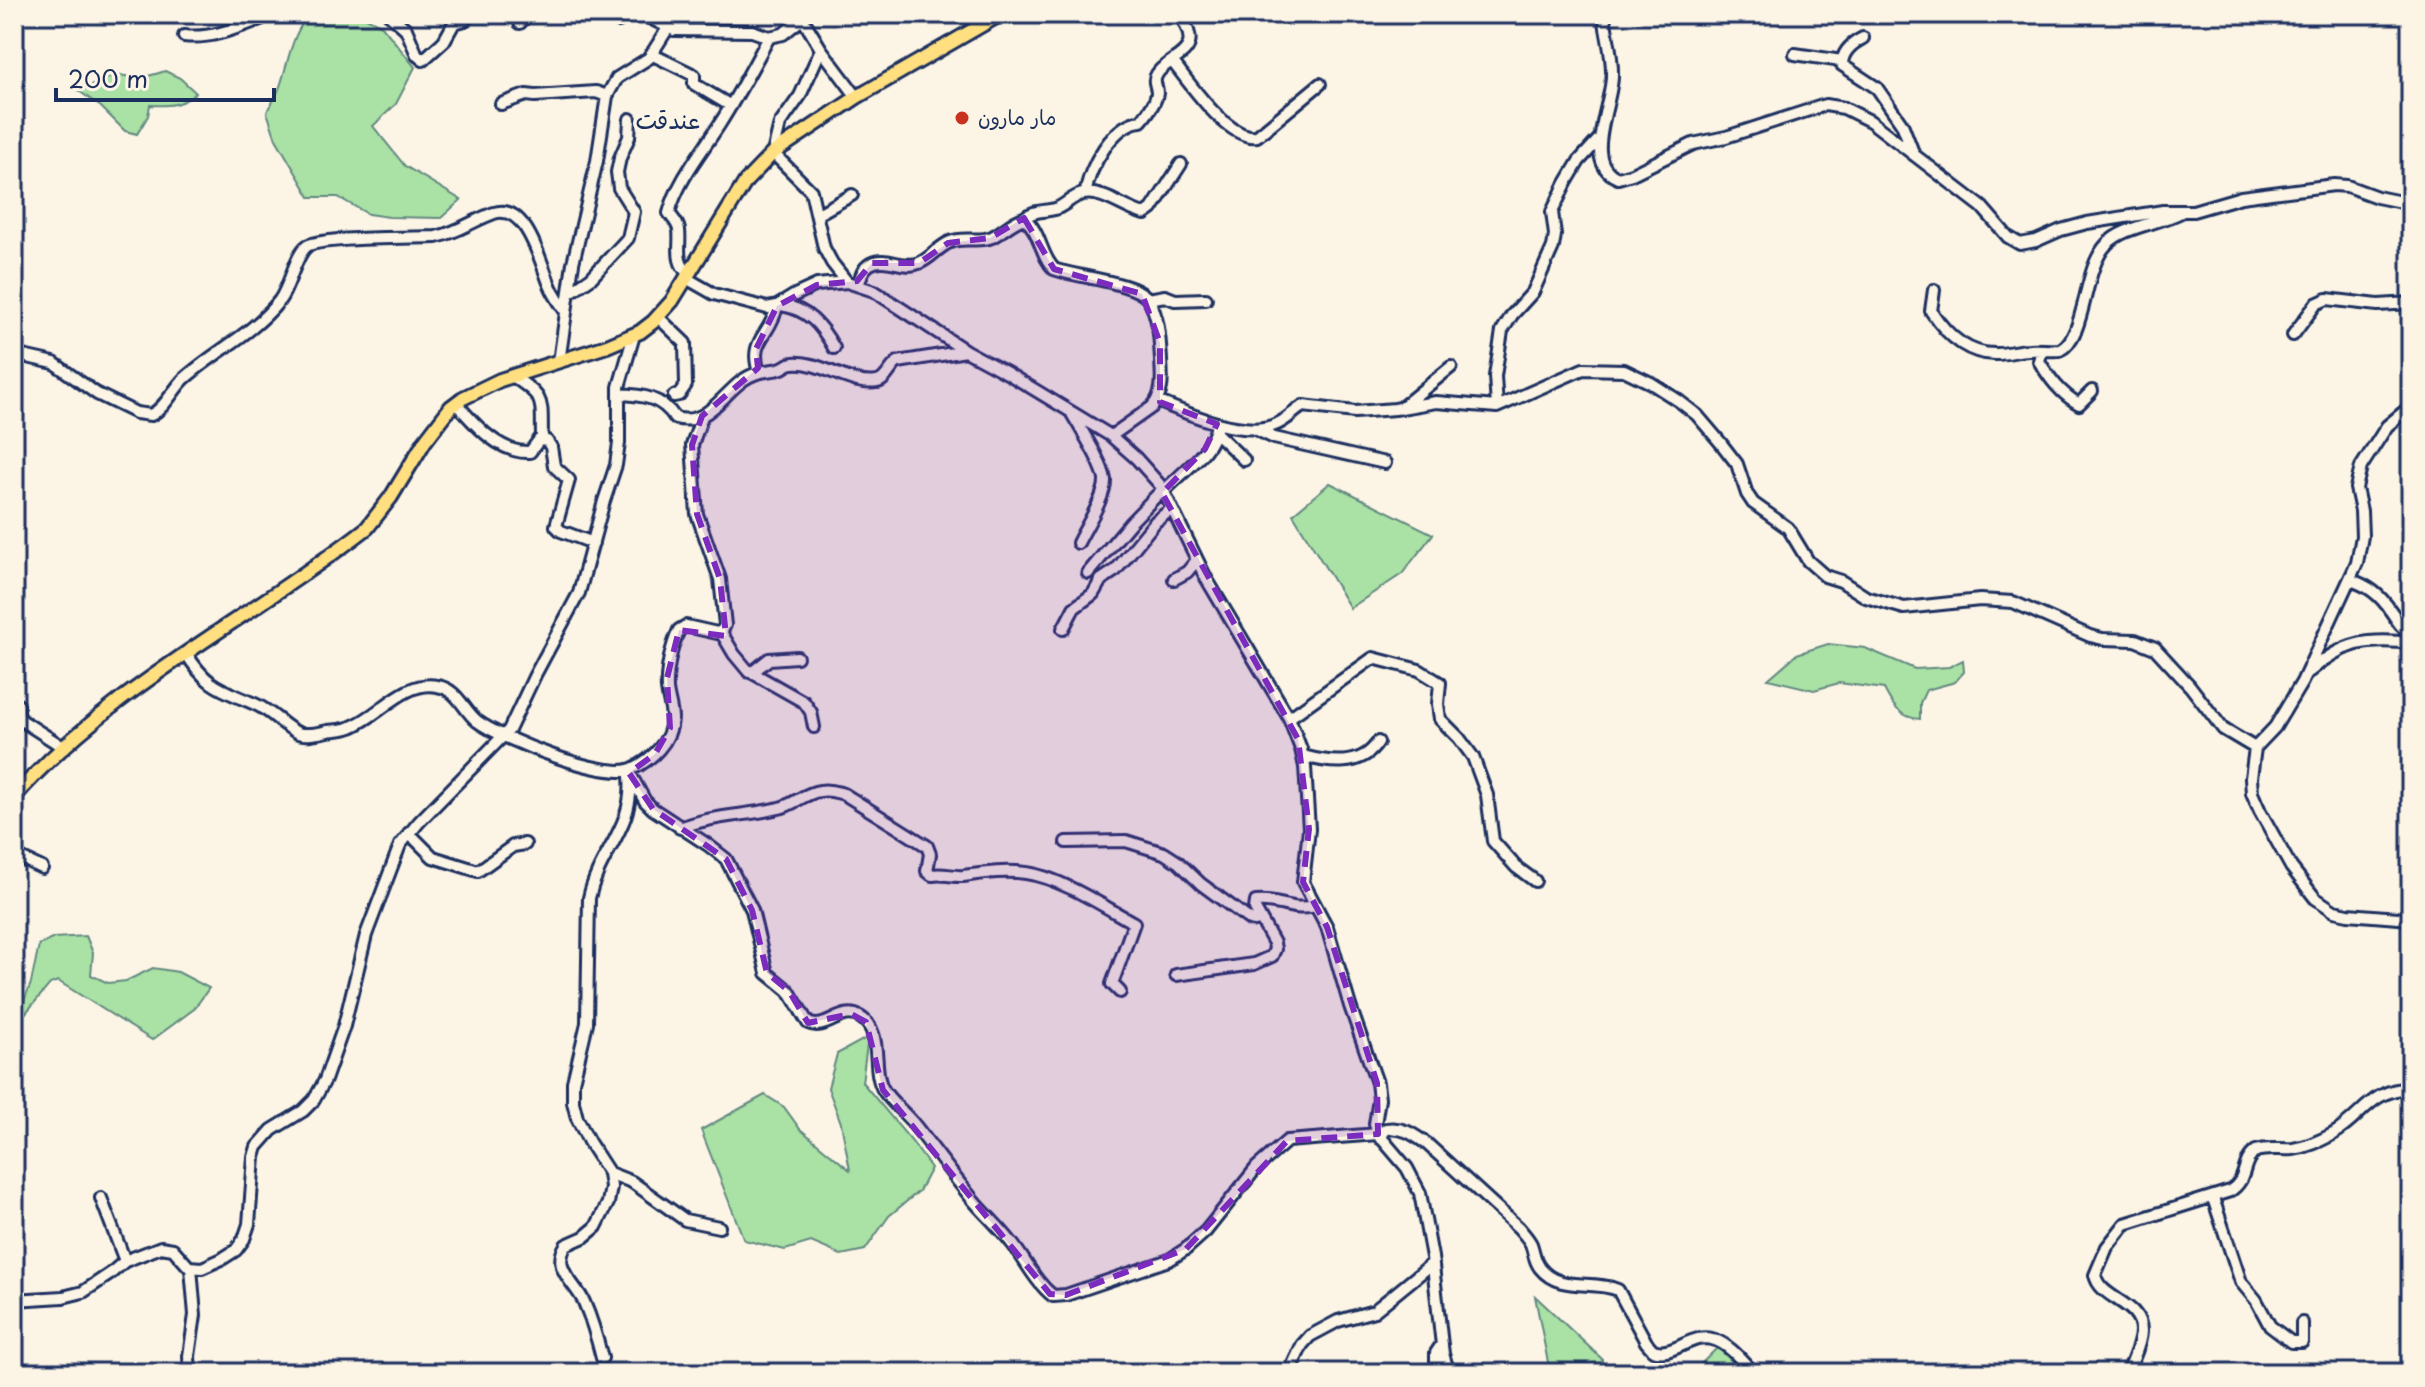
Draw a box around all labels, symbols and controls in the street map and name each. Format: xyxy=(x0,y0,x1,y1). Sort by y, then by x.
scale bar xyxy=(56,52,274,102)
text: 200 m xyxy=(68,60,148,96)
district label: عندقت xyxy=(635,101,701,137)
place label: مار مارون xyxy=(978,102,1056,132)
marker: مار مارون xyxy=(953,109,971,127)

